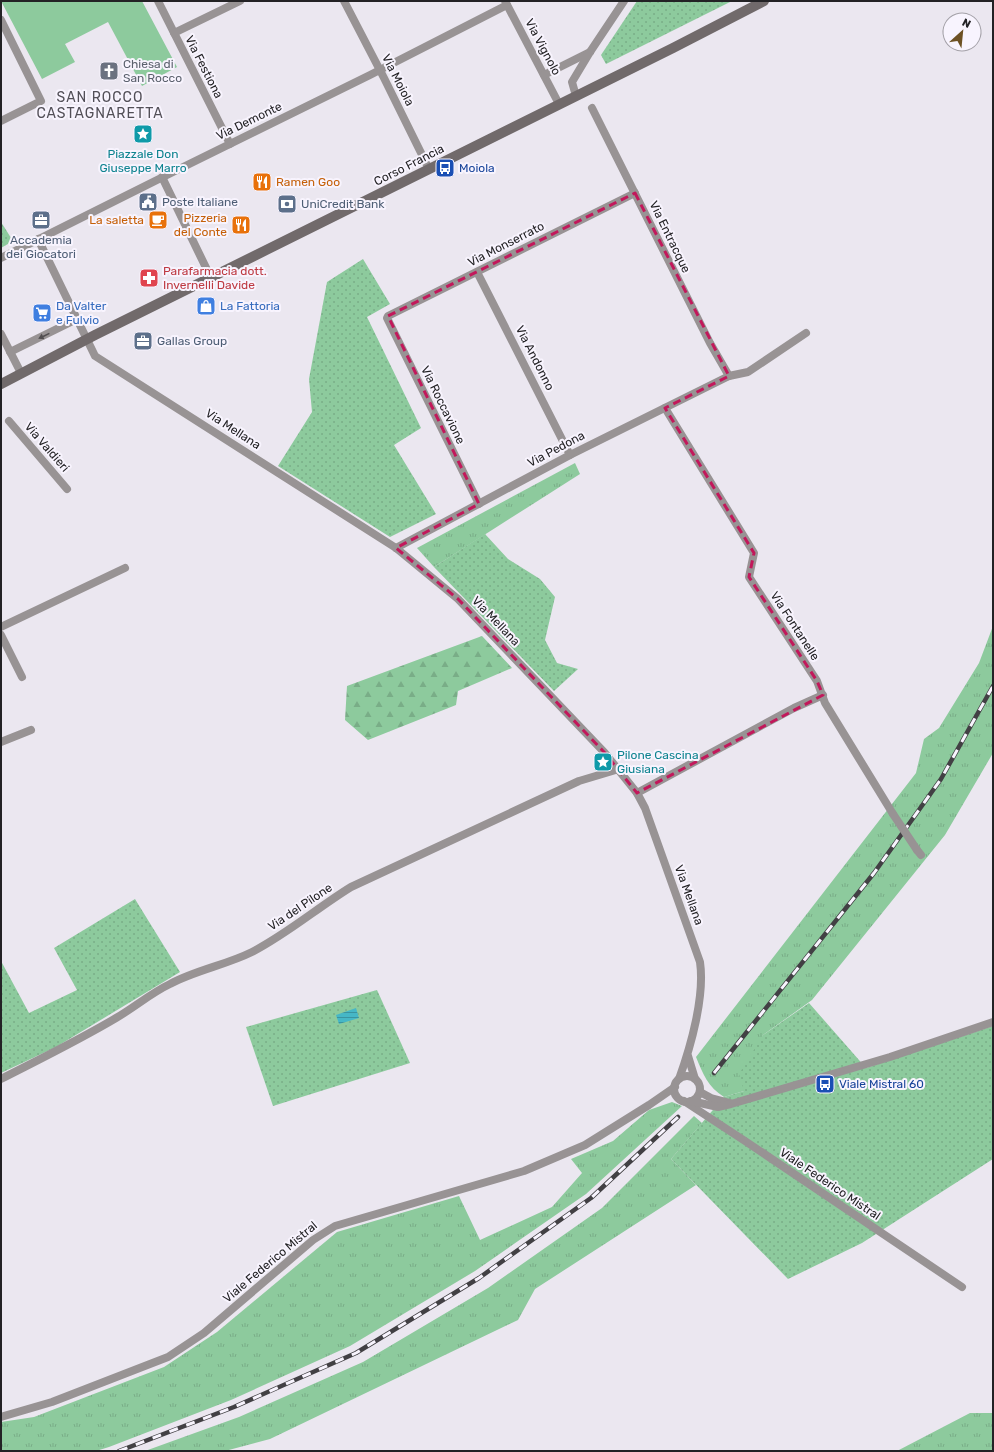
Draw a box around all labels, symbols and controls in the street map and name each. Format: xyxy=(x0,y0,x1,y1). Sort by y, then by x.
north arrow xyxy=(942,12,982,52)
street label: Via Vignolo xyxy=(522,16,564,78)
text: N xyxy=(960,16,973,31)
street label: Via Festiona xyxy=(182,33,226,101)
street label: Via Moiola xyxy=(379,52,417,108)
place label: Chiesa di San Rocco xyxy=(123,57,182,85)
church icon: Chiesa di San Rocco xyxy=(98,60,120,82)
district label: SAN ROCCO CASTAGNARETTA xyxy=(36,89,164,122)
street label: Via Demonte xyxy=(214,99,284,143)
place icon: Piazzale Don Giuseppe Marro xyxy=(132,123,154,145)
street label: Corso Francia xyxy=(372,141,446,189)
place label: Piazzale Don Giuseppe Marro xyxy=(99,147,187,175)
bus stop icon: Moiola xyxy=(434,157,456,179)
place label: Moiola xyxy=(459,161,495,175)
restaurant icon: Ramen Goo xyxy=(251,171,273,193)
place label: Ramen Goo xyxy=(276,175,340,189)
public building icon: Poste Italiane xyxy=(137,191,159,213)
bank icon: UniCredit Bank xyxy=(276,193,298,215)
place label: Poste Italiane xyxy=(162,195,238,209)
place label: UniCredit Bank xyxy=(301,197,385,211)
street label: Via Entracque xyxy=(647,199,694,275)
office icon: Accademia dei Giocatori xyxy=(30,209,52,231)
cafe icon: La saletta xyxy=(147,209,169,231)
place label: Pizzeria del Conte xyxy=(174,211,227,239)
place label: La saletta xyxy=(89,213,144,227)
restaurant icon: Pizzeria del Conte xyxy=(230,214,252,236)
street label: Via Monserrato xyxy=(465,219,547,269)
place label: Accademia dei Giocatori xyxy=(6,233,76,261)
place label: Parafarmacia dott. Invernelli Davide xyxy=(163,264,267,292)
pharmacy icon: Parafarmacia dott. Invernelli Davide xyxy=(138,267,160,289)
shop icon: La Fattoria xyxy=(195,295,217,317)
place label: Da Valter e Fulvio xyxy=(56,299,107,327)
place label: La Fattoria xyxy=(220,299,280,313)
supermarket icon: Da Valter e Fulvio xyxy=(31,302,53,324)
street label: Via Andonno xyxy=(513,323,557,393)
office icon: Gallas Group xyxy=(132,330,154,352)
one-way arrow xyxy=(38,333,49,339)
place label: Gallas Group xyxy=(157,334,227,348)
street label: Via Roccavione xyxy=(418,364,468,447)
street label: Via Mellana xyxy=(203,406,263,452)
street label: Via Valdieri xyxy=(22,419,72,475)
street label: Via Pedona xyxy=(525,428,587,470)
street label: Via Fontanelle xyxy=(768,589,823,663)
street label: Via Mellana xyxy=(469,594,523,648)
place label: Pilone Cascina Giusiana xyxy=(617,748,699,776)
place icon: Pilone Cascina Giusiana xyxy=(592,751,614,773)
street label: Via Mellana xyxy=(672,863,706,927)
street label: Via del Pilone xyxy=(265,880,335,934)
bus stop icon: Viale Mistral 60 xyxy=(814,1073,836,1095)
place label: Viale Mistral 60 xyxy=(839,1077,924,1091)
street label: Viale Federico Mistral xyxy=(777,1145,883,1223)
street label: Viale Federico Mistral xyxy=(220,1218,320,1305)

